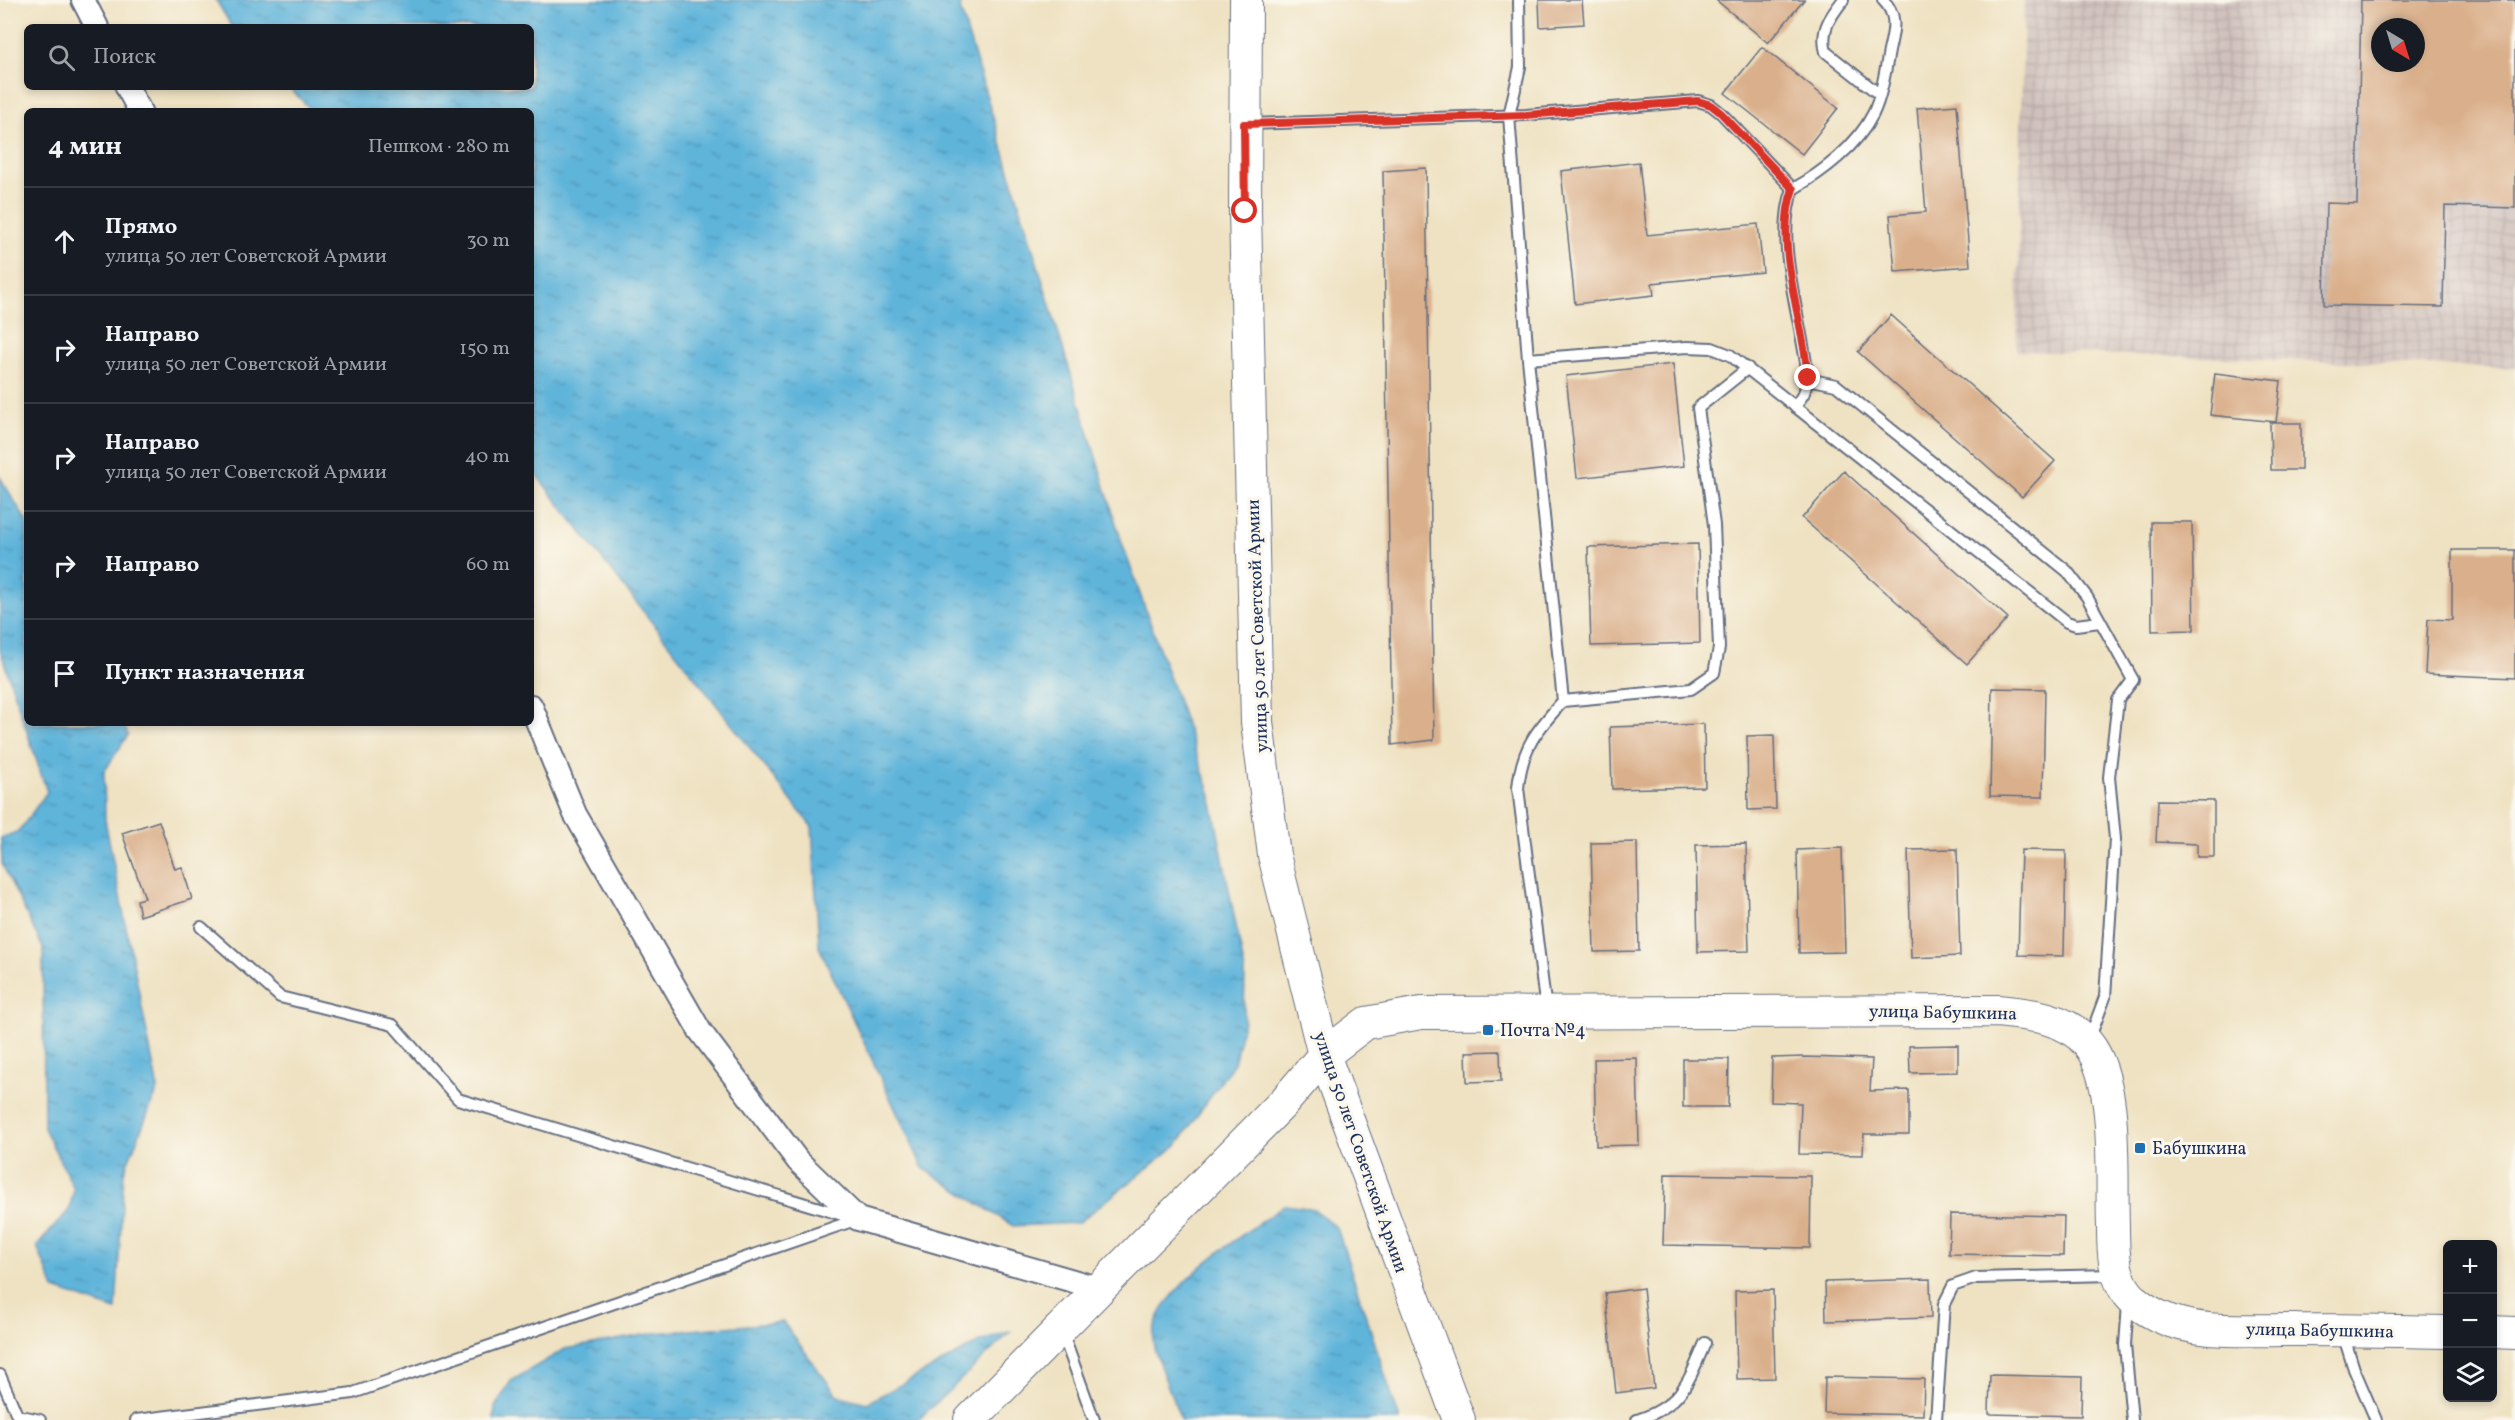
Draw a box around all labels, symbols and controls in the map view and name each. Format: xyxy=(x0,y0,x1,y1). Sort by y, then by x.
north arrow xyxy=(2371,18,2425,72)
search box xyxy=(24,24,534,90)
icon: search xyxy=(45,41,78,74)
text: Поиск xyxy=(93,42,156,73)
text: 4 мин xyxy=(48,129,122,165)
text: Пешком · 280 m xyxy=(368,133,510,161)
route start xyxy=(1231,197,1257,223)
text: Прямо xyxy=(105,212,177,243)
icon: ahead xyxy=(48,225,81,258)
text: 30 m xyxy=(466,227,510,255)
text: улица 50 лет Советской Армии xyxy=(105,243,387,271)
text: Направо xyxy=(105,320,199,351)
icon: right xyxy=(48,333,81,366)
text: 150 m xyxy=(459,335,510,363)
text: улица 50 лет Советской Армии xyxy=(105,351,387,379)
route end xyxy=(1794,364,1820,390)
text: Направо xyxy=(105,428,199,459)
icon: right xyxy=(48,441,81,474)
text: 40 m xyxy=(465,443,510,471)
text: улица 50 лет Советской Армии xyxy=(105,459,387,487)
street label: улица 50 лет Советской Армии xyxy=(1242,499,1275,753)
icon: right xyxy=(48,549,81,582)
text: Направо xyxy=(105,550,199,581)
text: 60 m xyxy=(466,551,510,579)
icon: arrive xyxy=(48,657,81,690)
text: Пункт назначения xyxy=(105,658,305,689)
street label: улица Бабушкина xyxy=(1869,1000,2017,1027)
place label: Почта №4 xyxy=(1500,1019,1586,1044)
marker: Почта №4 xyxy=(1481,1023,1495,1037)
street label: улица 50 лет Советской Армии xyxy=(1306,1028,1413,1277)
place label: Бабушкина xyxy=(2152,1137,2247,1162)
marker: Бабушкина xyxy=(2133,1141,2147,1155)
map controls xyxy=(2443,1240,2497,1402)
button: + xyxy=(2443,1240,2497,1294)
button: − xyxy=(2443,1294,2497,1348)
street label: улица Бабушкина xyxy=(2246,1318,2394,1345)
button: layers xyxy=(2443,1348,2497,1402)

